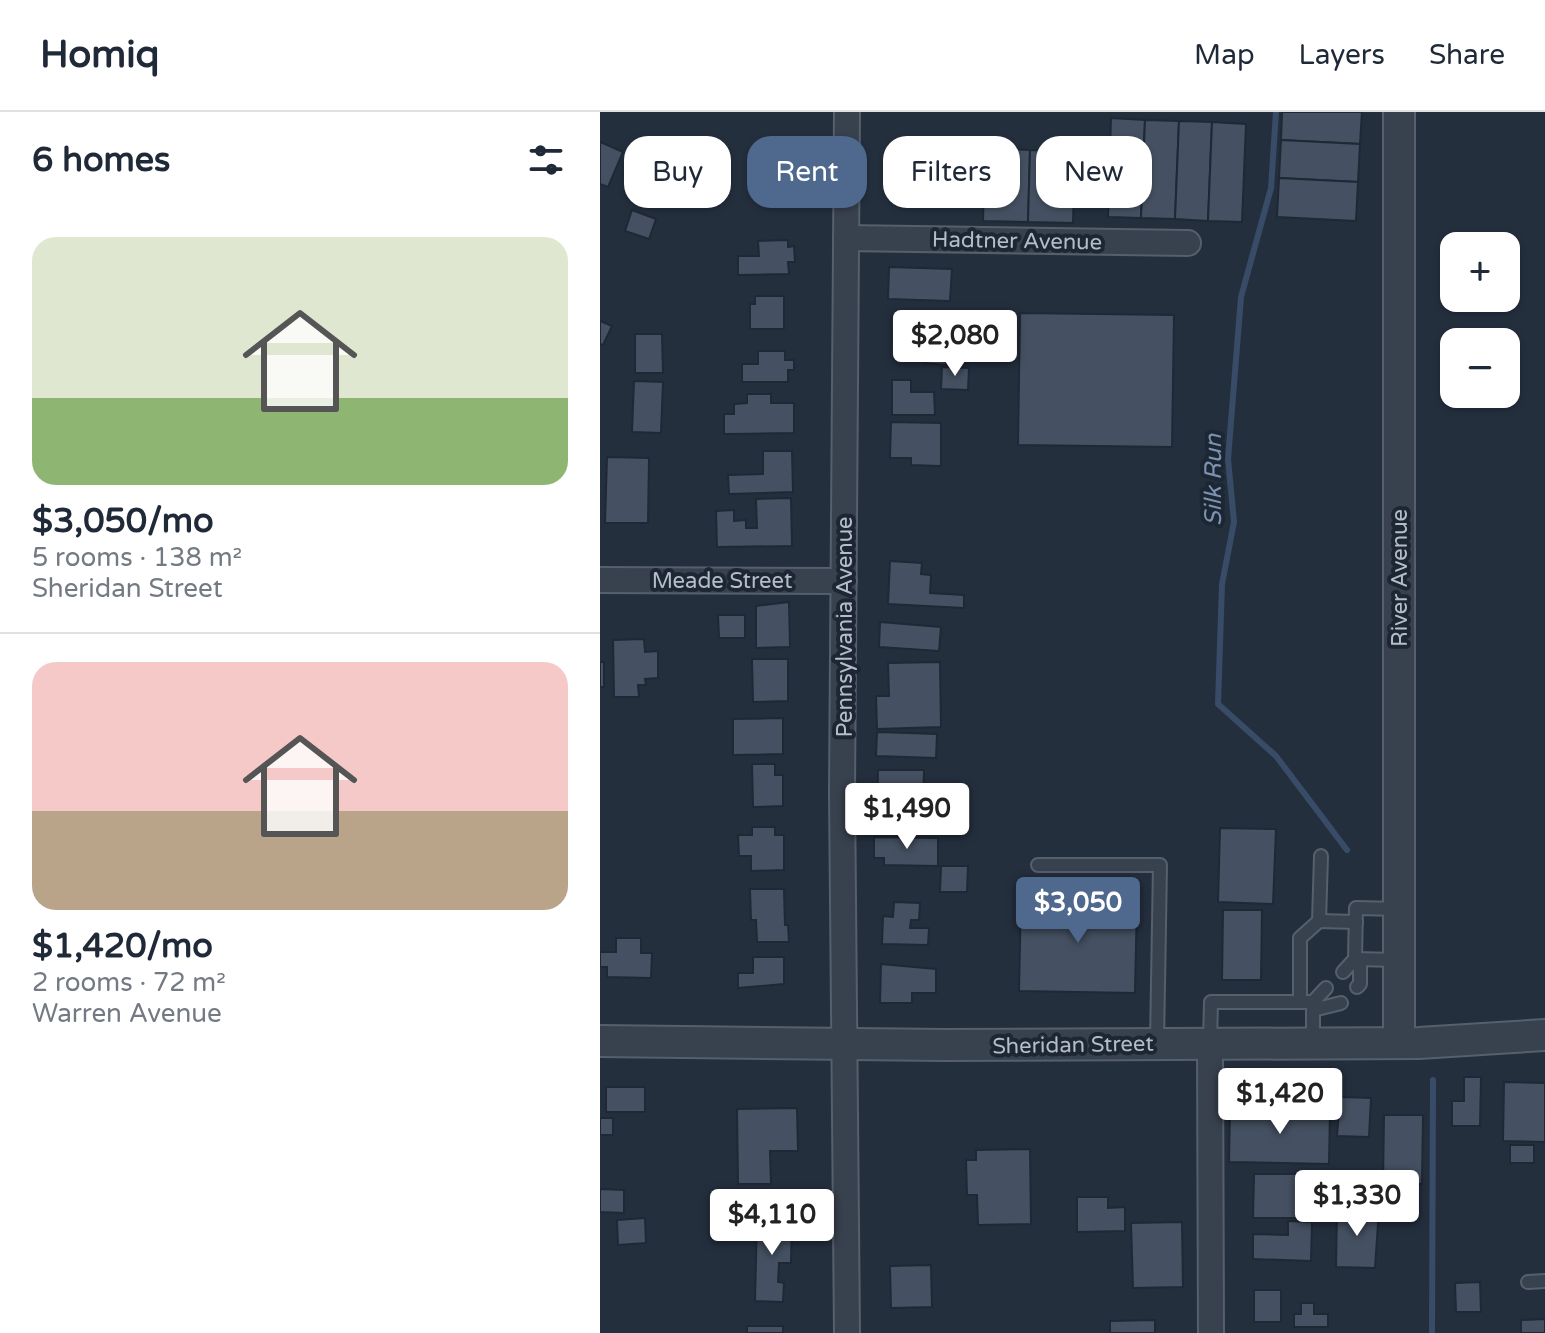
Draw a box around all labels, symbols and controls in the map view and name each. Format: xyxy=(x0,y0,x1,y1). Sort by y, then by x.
text: Homiq xyxy=(40,32,160,78)
text: Map xyxy=(1194,38,1255,72)
text: Layers xyxy=(1299,38,1385,72)
text: Share xyxy=(1429,38,1505,72)
chip: Buy xyxy=(624,136,731,208)
chip: Rent xyxy=(747,136,867,208)
chip: Filters xyxy=(883,136,1020,208)
chip: New xyxy=(1036,136,1152,208)
icon: filters xyxy=(524,138,568,182)
text: 6 homes xyxy=(32,140,170,181)
street label: Hadtner Avenue xyxy=(932,227,1102,255)
map controls xyxy=(1440,232,1520,408)
button: + xyxy=(1440,232,1520,312)
icon: home xyxy=(228,289,372,433)
pin: $2,080 xyxy=(890,310,1020,378)
text: $2,080 xyxy=(911,320,999,351)
button: − xyxy=(1440,328,1520,408)
water label: Silk Run xyxy=(1199,433,1228,526)
text: $3,050/mo xyxy=(32,501,214,542)
street label: River Avenue xyxy=(1387,509,1413,647)
street label: Pennsylvania Avenue xyxy=(832,516,858,738)
text: 5 rooms · 138 m² xyxy=(32,542,242,573)
street label: Meade Street xyxy=(652,568,792,594)
text: Sheridan Street xyxy=(32,573,223,604)
icon: home xyxy=(228,714,372,858)
pin: $1,490 xyxy=(842,783,972,851)
text: $1,490 xyxy=(863,793,951,824)
pin: $3,050 xyxy=(1013,877,1143,945)
text: $3,050 xyxy=(1034,887,1122,918)
text: $1,420/mo xyxy=(32,926,213,967)
text: 2 rooms · 72 m² xyxy=(32,967,226,998)
text: Warren Avenue xyxy=(32,998,222,1029)
street label: Sheridan Street xyxy=(992,1031,1154,1059)
pin: $1,420 xyxy=(1215,1068,1345,1136)
text: $1,420 xyxy=(1236,1078,1324,1109)
pin: $1,330 xyxy=(1292,1170,1422,1238)
text: $1,330 xyxy=(1313,1180,1401,1211)
pin: $4,110 xyxy=(707,1189,837,1257)
text: $4,110 xyxy=(728,1199,816,1230)

